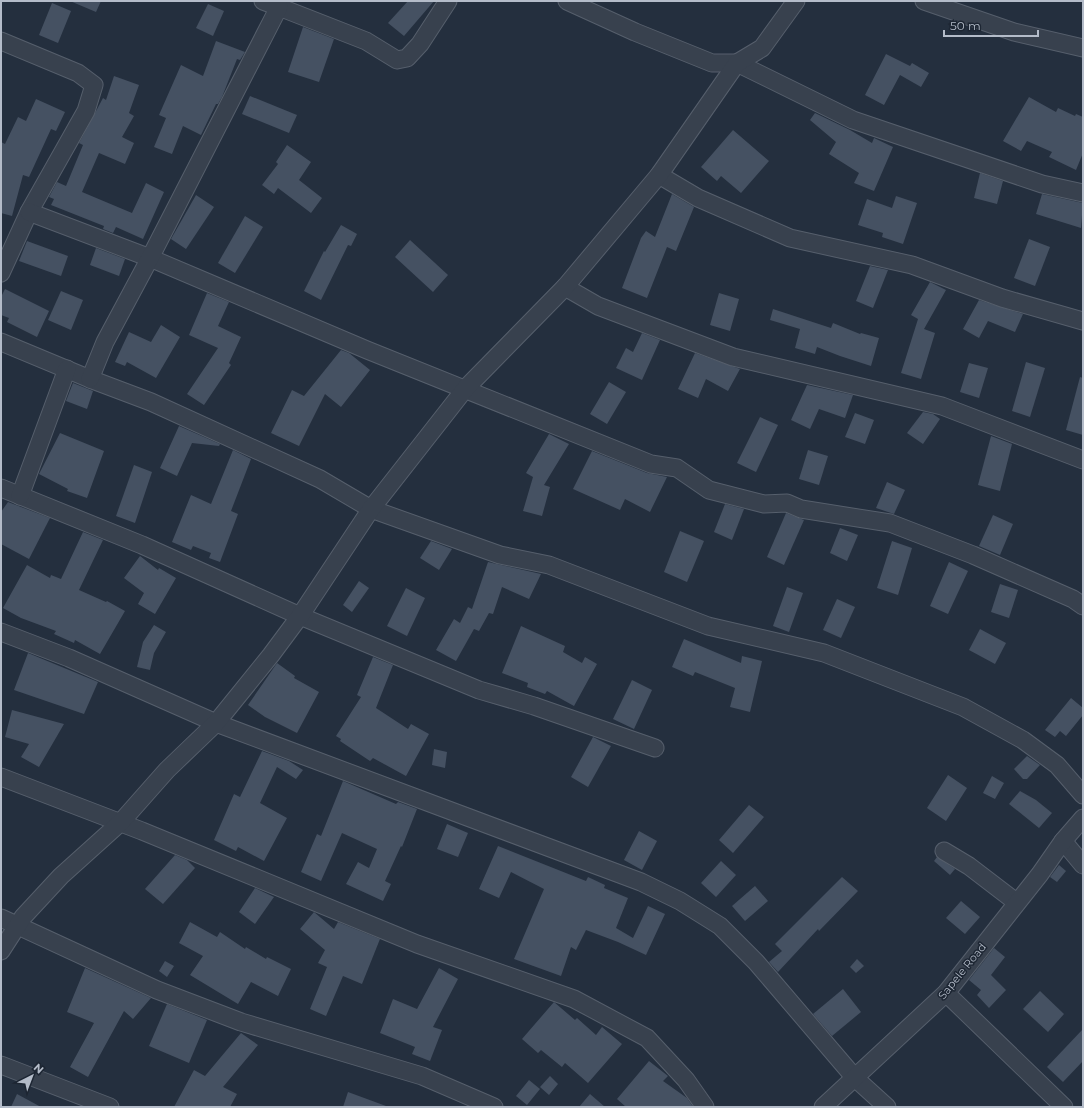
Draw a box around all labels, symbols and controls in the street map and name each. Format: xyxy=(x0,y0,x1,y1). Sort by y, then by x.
scale bar xyxy=(944,12,1038,38)
text: 50 m xyxy=(950,18,981,33)
street label: Sapele Road xyxy=(935,940,989,1002)
north arrow xyxy=(12,1056,52,1096)
text: N xyxy=(31,1060,47,1077)

